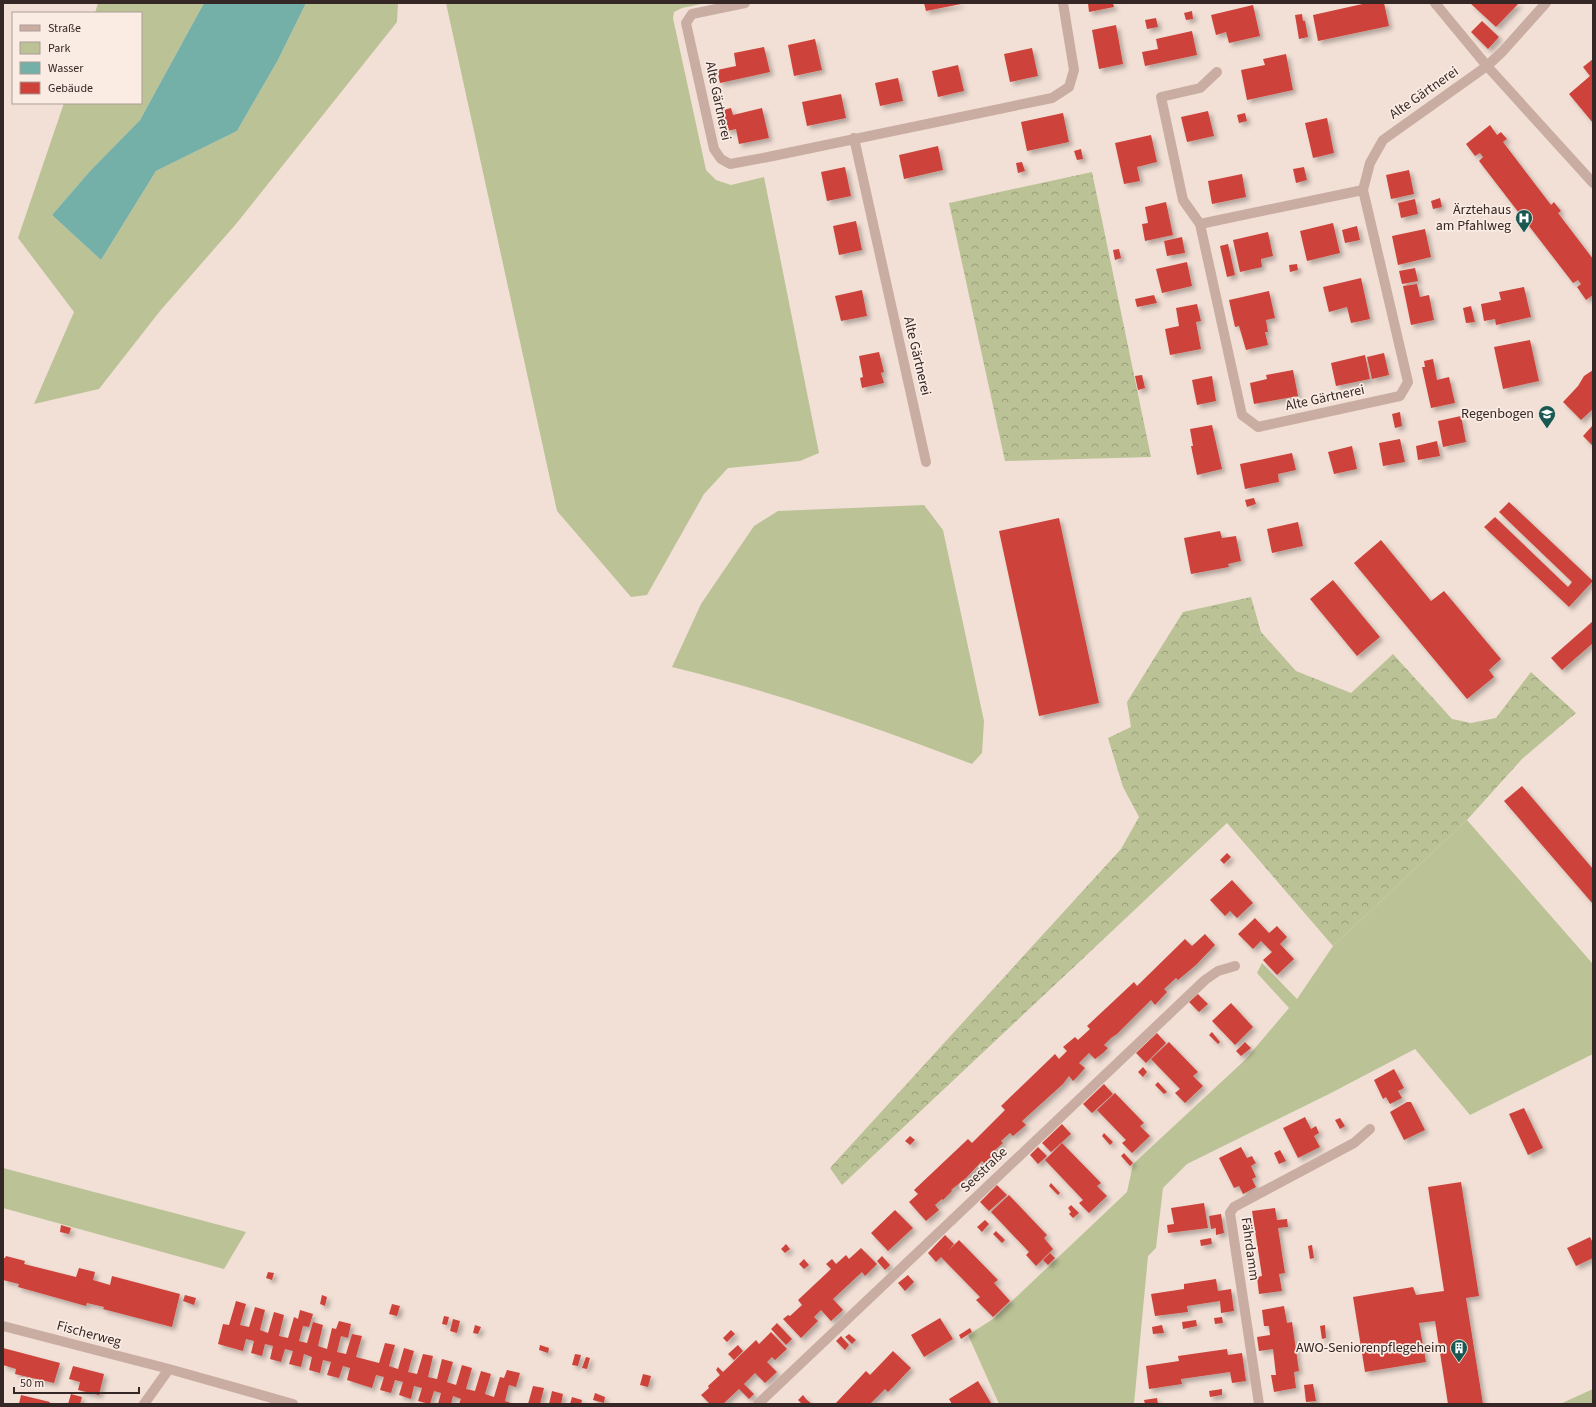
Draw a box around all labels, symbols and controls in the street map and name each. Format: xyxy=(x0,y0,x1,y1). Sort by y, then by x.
legend xyxy=(12,12,142,104)
text: Straße xyxy=(48,20,81,37)
text: Park xyxy=(48,40,70,57)
text: Wasser xyxy=(48,60,84,77)
street label: Alte Gärtnerei xyxy=(700,60,736,142)
street label: Alte Gärtnerei xyxy=(1385,62,1463,124)
text: Gebäude xyxy=(48,80,93,97)
place label: Ärztehaus am Pfahlweg xyxy=(1436,200,1511,236)
hospital icon: Ärztehaus am Pfahlweg xyxy=(1514,208,1534,233)
street label: Alte Gärtnerei xyxy=(898,315,936,397)
street label: Alte Gärtnerei xyxy=(1284,380,1366,416)
place label: Regenbogen xyxy=(1461,404,1534,424)
school or university icon: Regenbogen xyxy=(1537,404,1557,429)
street label: Seestraße xyxy=(956,1143,1012,1197)
street label: Fährdamm xyxy=(1236,1216,1264,1282)
street label: Fischerweg xyxy=(54,1316,124,1352)
place label: AWO-Seniorenpflegeheim xyxy=(1296,1338,1446,1358)
building icon: AWO-Seniorenpflegeheim xyxy=(1449,1338,1469,1363)
scale bar xyxy=(14,1369,139,1395)
text: 50 m xyxy=(20,1375,44,1392)

